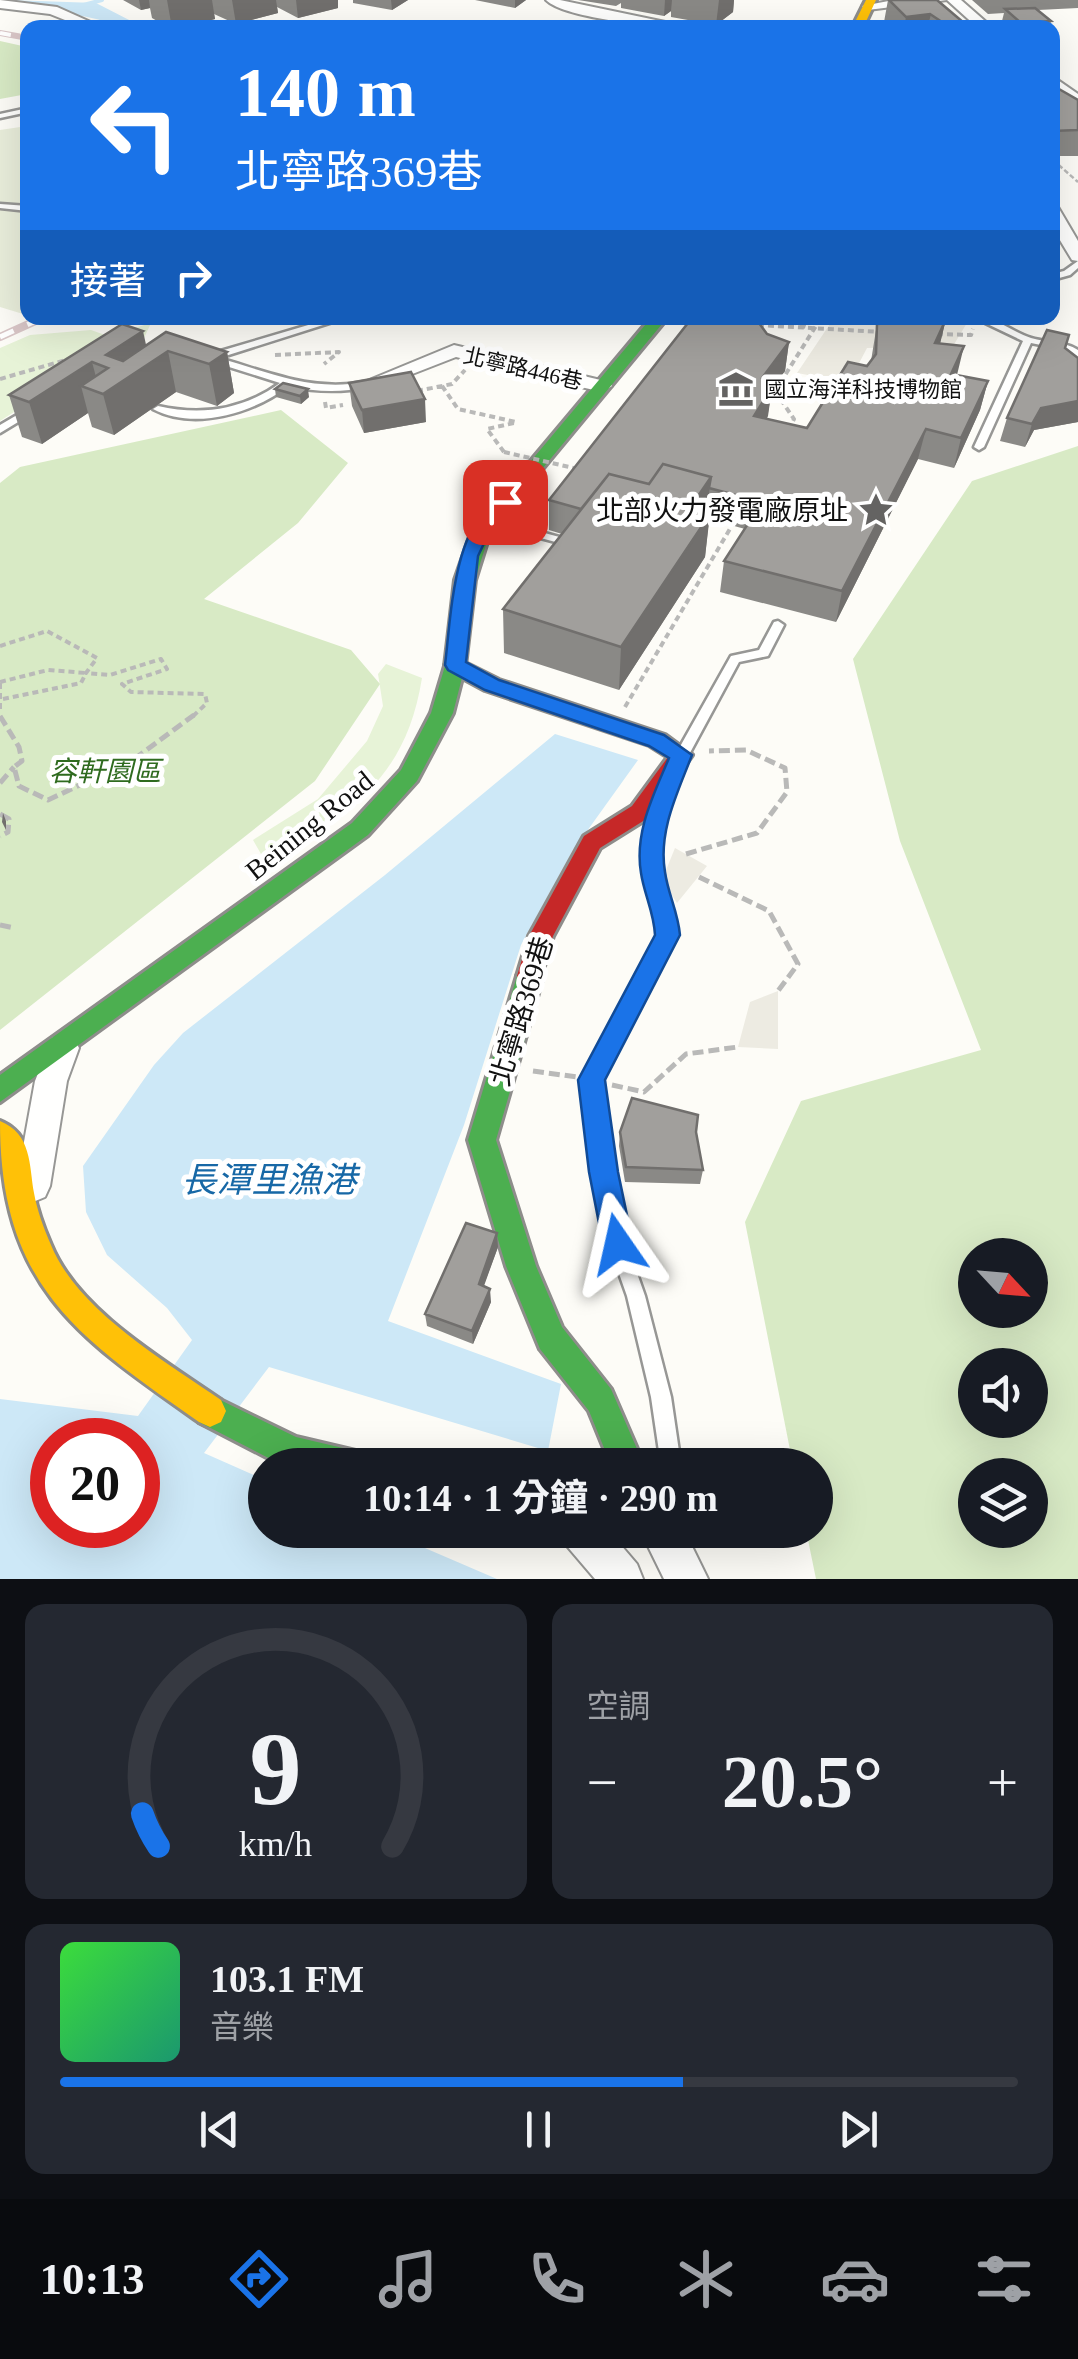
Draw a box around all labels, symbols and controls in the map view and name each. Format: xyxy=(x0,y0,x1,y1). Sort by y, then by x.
text: 140 m xyxy=(235,54,416,131)
icon: left xyxy=(70,60,200,190)
text: 北寧路369巷 xyxy=(235,147,483,197)
icon: right xyxy=(166,250,221,305)
text: 接著 xyxy=(70,260,146,302)
street label: 北寧路446巷 xyxy=(461,343,585,394)
museum icon: 國立海洋科技博物館 xyxy=(717,370,755,408)
place label: 國立海洋科技博物館 xyxy=(764,377,962,402)
pin xyxy=(463,460,548,545)
icon: arrive xyxy=(478,475,533,530)
place icon: 北部火力發電廠原址 xyxy=(857,491,895,529)
place label: 北部火力發電廠原址 xyxy=(596,495,848,526)
park label: 容軒園區 xyxy=(49,756,164,787)
street label: Beining Road xyxy=(239,765,379,886)
street label: 北寧路369巷 xyxy=(484,933,559,1089)
water label: 長潭里漁港 xyxy=(181,1161,361,1200)
position arrow xyxy=(566,1192,670,1296)
north arrow xyxy=(958,1238,1048,1328)
map controls xyxy=(958,1238,1048,1548)
button: sound xyxy=(958,1348,1048,1438)
speed limit sign: 20 xyxy=(30,1418,160,1548)
button: layers xyxy=(958,1458,1048,1548)
text: 10:14 · 1 分鐘 · 290 m xyxy=(363,1477,718,1519)
text: 空調 xyxy=(587,1688,651,1724)
text: 9 xyxy=(250,1711,302,1826)
text: 20.5° xyxy=(722,1740,883,1823)
text: − xyxy=(587,1752,618,1813)
text: + xyxy=(987,1752,1018,1813)
text: km/h xyxy=(239,1824,313,1864)
text: 103.1 FM xyxy=(210,1958,364,2000)
text: 音樂 xyxy=(210,2009,274,2045)
icon: previous xyxy=(192,2102,247,2157)
icon: pause xyxy=(511,2102,566,2157)
icon: next xyxy=(831,2102,886,2157)
icon: directions xyxy=(224,2244,294,2314)
icon: music xyxy=(373,2244,443,2314)
icon: phone xyxy=(522,2244,592,2314)
icon: climate xyxy=(671,2244,741,2314)
icon: car xyxy=(820,2244,890,2314)
icon: filters xyxy=(969,2244,1039,2314)
text: 10:13 xyxy=(40,2254,145,2304)

